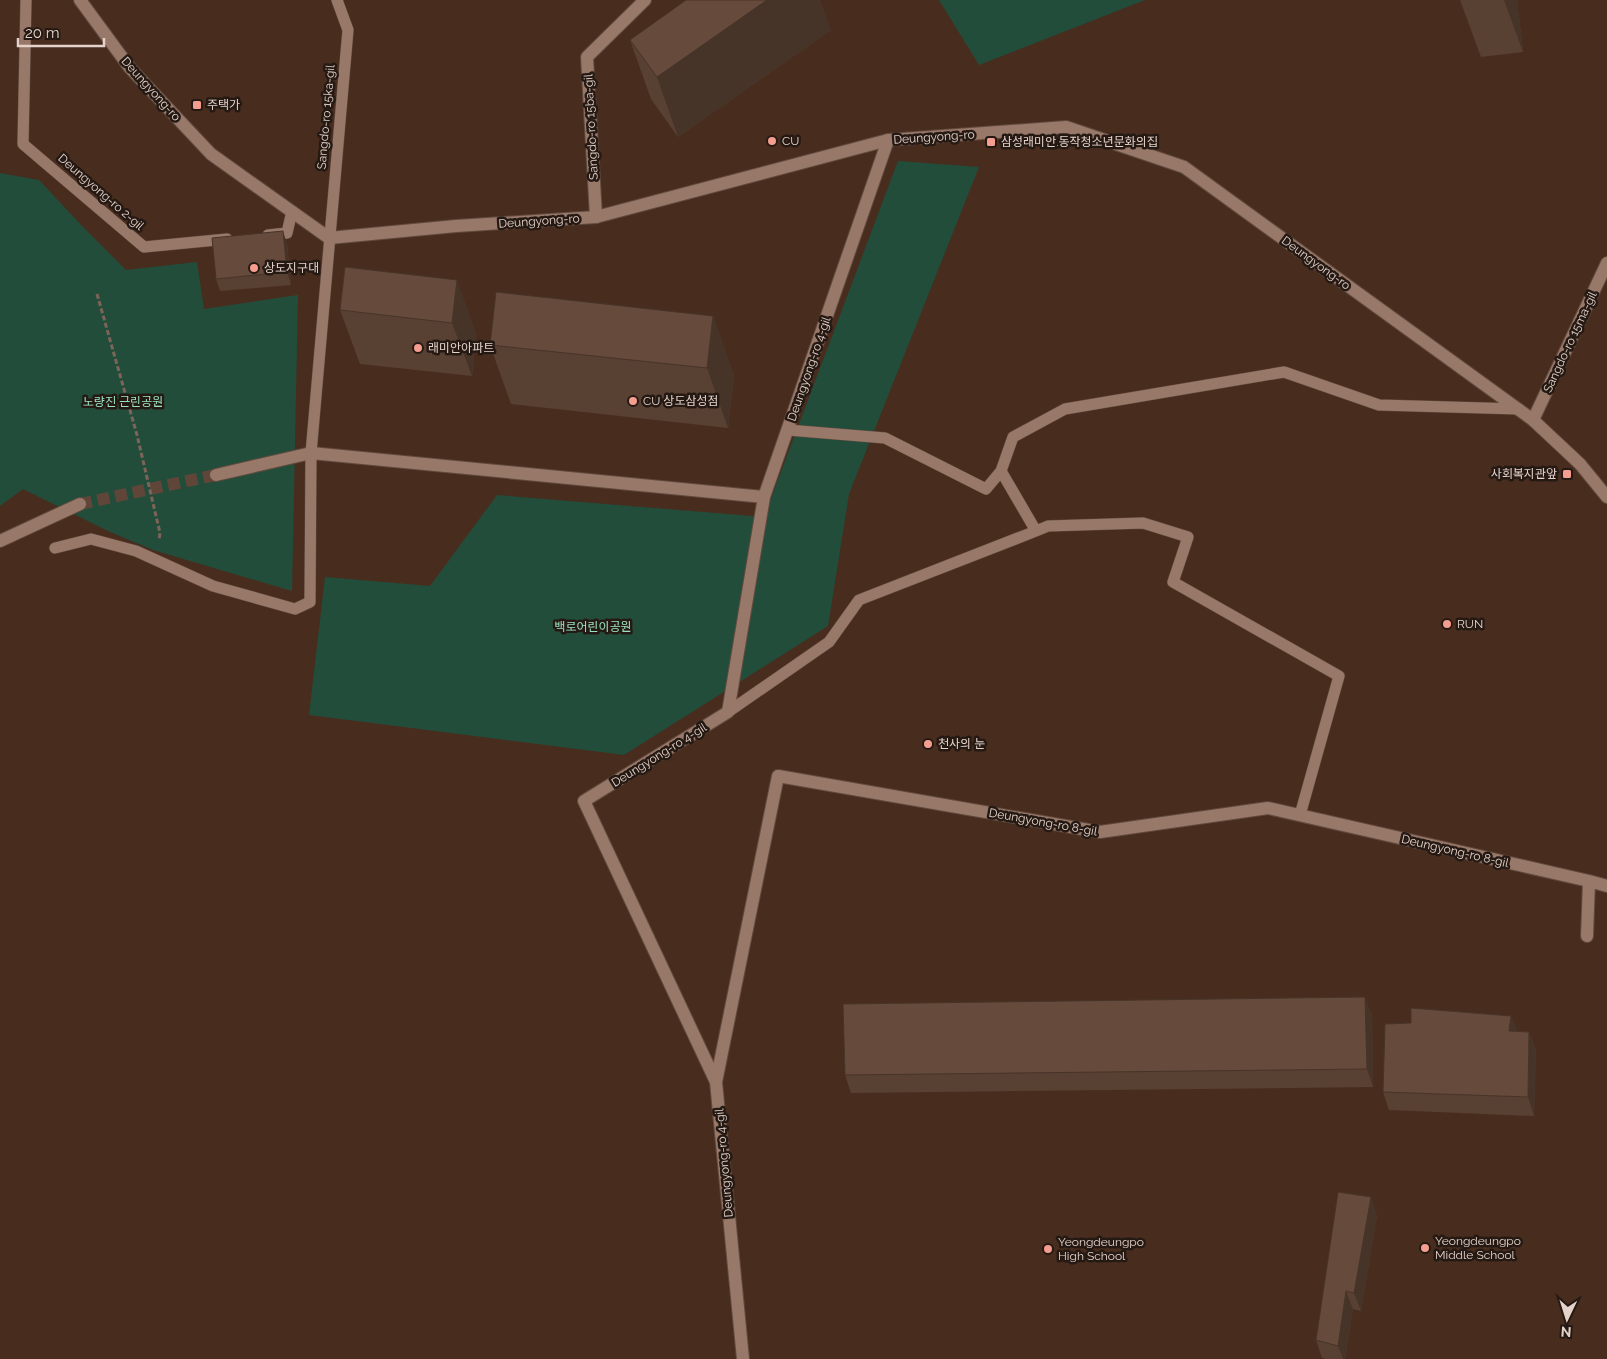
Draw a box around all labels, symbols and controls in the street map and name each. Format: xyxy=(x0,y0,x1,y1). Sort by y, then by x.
scale bar xyxy=(18,15,104,47)
text: 20 m xyxy=(25,24,60,42)
street label: Deungyong-ro xyxy=(119,54,183,124)
street label: Sangdo-ro 15ka-gil xyxy=(314,63,338,170)
street label: Sangdo-ro 15ba-gil xyxy=(581,73,601,180)
place label: 주택가 xyxy=(207,98,240,112)
marker: 주택가 xyxy=(191,99,203,111)
street label: Deungyong-ro xyxy=(893,127,975,147)
place label: CU xyxy=(782,134,799,148)
marker: CU xyxy=(766,135,778,147)
place label: 삼성래미안.동작청소년문화의집 xyxy=(1001,135,1158,149)
marker: 삼성래미안.동작청소년문화의집 xyxy=(985,136,997,148)
street label: Deungyong-ro 2-gil xyxy=(55,151,147,233)
street label: Deungyong-ro xyxy=(498,211,580,231)
street label: Deungyong-ro xyxy=(1279,233,1353,293)
place label: 상도지구대 xyxy=(264,261,319,275)
marker: 상도지구대 xyxy=(248,262,260,274)
street label: Sangdo-ro 15ma-gil xyxy=(1540,289,1600,395)
street label: Deungyong-ro 4-gil xyxy=(785,314,834,423)
place label: 래미안아파트 xyxy=(428,341,494,355)
marker: 래미안아파트 xyxy=(412,342,424,354)
place label: CU 상도삼성점 xyxy=(643,394,719,408)
park label: 노량진 근린공원 xyxy=(83,395,163,409)
marker: CU 상도삼성점 xyxy=(627,395,639,407)
place label: 사회복지관앞 xyxy=(1491,467,1557,481)
marker: 사회복지관앞 xyxy=(1561,468,1573,480)
place label: RUN xyxy=(1457,617,1483,631)
marker: RUN xyxy=(1441,618,1453,630)
park label: 백로어린이공원 xyxy=(554,620,632,634)
street label: Deungyong-ro 4-gil xyxy=(609,720,710,790)
place label: 천사의 눈 xyxy=(938,737,985,751)
marker: 천사의 눈 xyxy=(922,738,934,750)
street label: Deungyong-ro 8-gil xyxy=(988,806,1099,839)
street label: Deungyong-ro 8-gil xyxy=(1400,832,1511,870)
street label: Deungyong-ro 4-gil xyxy=(712,1107,736,1218)
place label: Yeongdeungpo Middle School xyxy=(1435,1234,1521,1262)
place label: Yeongdeungpo High School xyxy=(1058,1235,1144,1263)
marker: Yeongdeungpo Middle School xyxy=(1419,1242,1431,1254)
marker: Yeongdeungpo High School xyxy=(1042,1243,1054,1255)
north arrow xyxy=(1542,1294,1592,1344)
text: N xyxy=(1560,1324,1572,1340)

